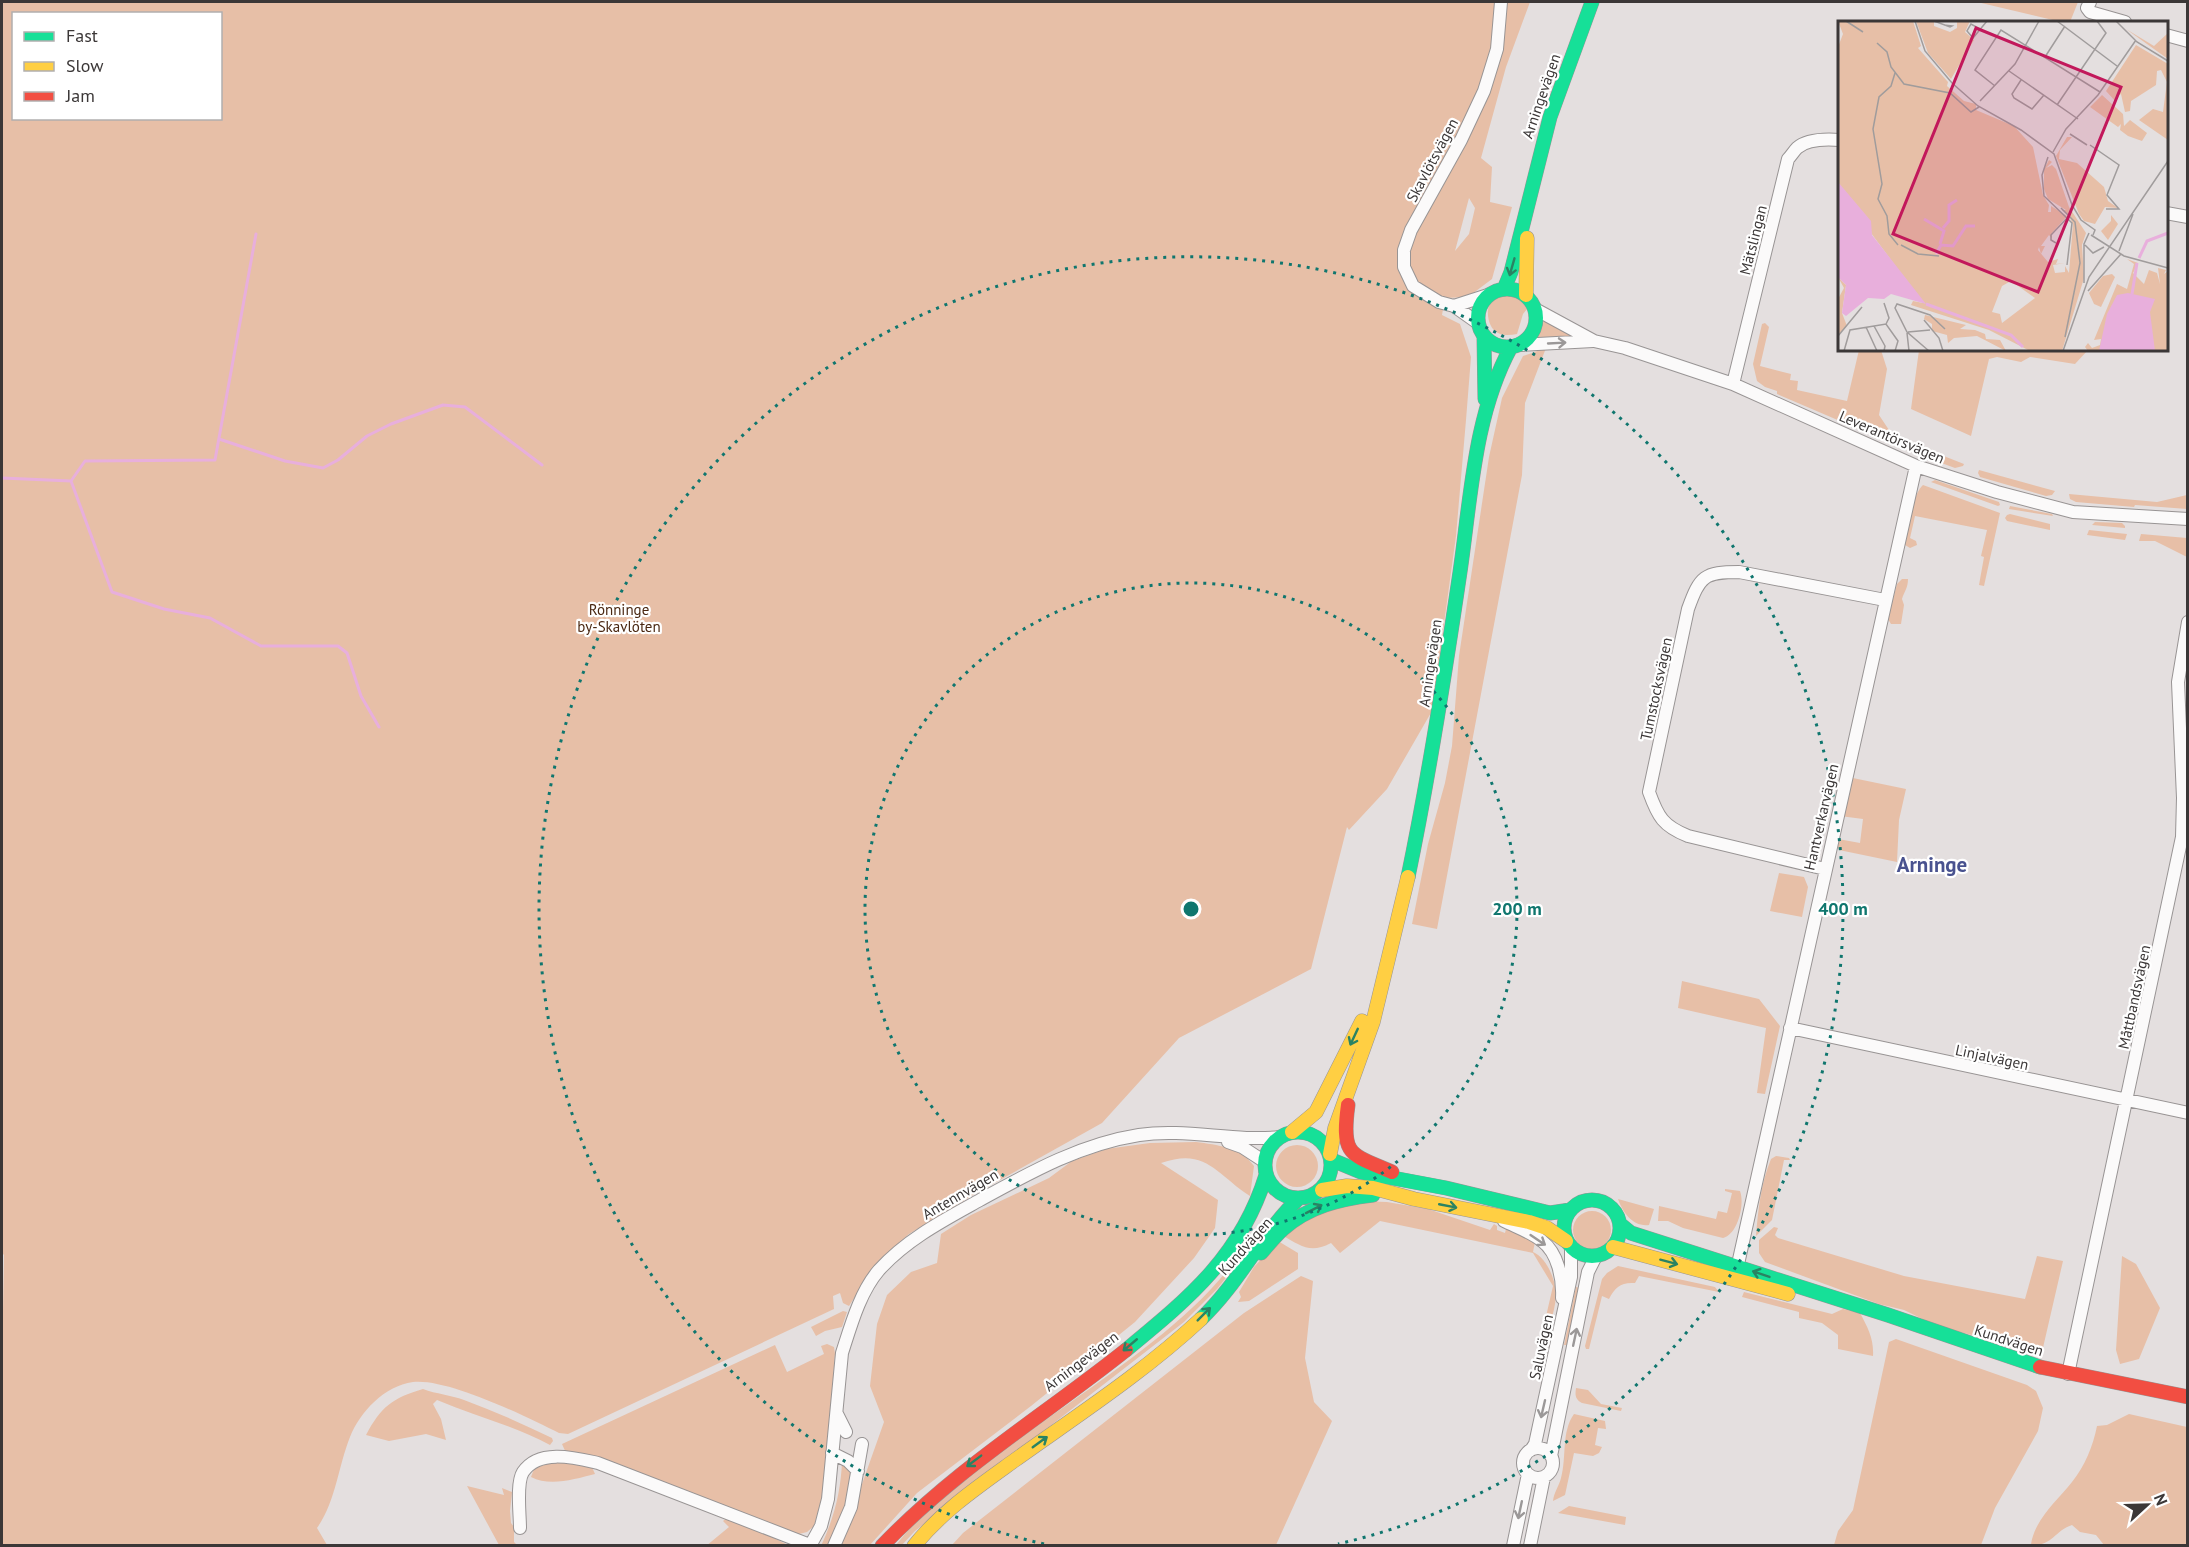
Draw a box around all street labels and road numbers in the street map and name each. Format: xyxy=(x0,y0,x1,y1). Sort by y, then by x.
street label: Arningevägen xyxy=(1518,51,1564,141)
street label: Skavlötsvägen xyxy=(1402,115,1462,205)
street label: Mätslingan xyxy=(1735,203,1771,277)
street label: Leverantörsvägen xyxy=(1836,406,1948,468)
street label: Arningevägen xyxy=(1414,618,1446,708)
street label: Tumstocksvägen xyxy=(1636,636,1676,742)
street label: Hantverkarvägen xyxy=(1799,762,1843,872)
street label: Måttbandsvägen xyxy=(2114,943,2154,1051)
street label: Linjalvägen xyxy=(1954,1040,2030,1074)
street label: Antennvägen xyxy=(919,1165,1001,1223)
street label: Kundvägen xyxy=(1214,1213,1276,1279)
street label: Saluvägen xyxy=(1525,1313,1557,1381)
street label: Kundvägen xyxy=(1972,1320,2046,1360)
street label: Arningevägen xyxy=(1040,1327,1122,1395)

